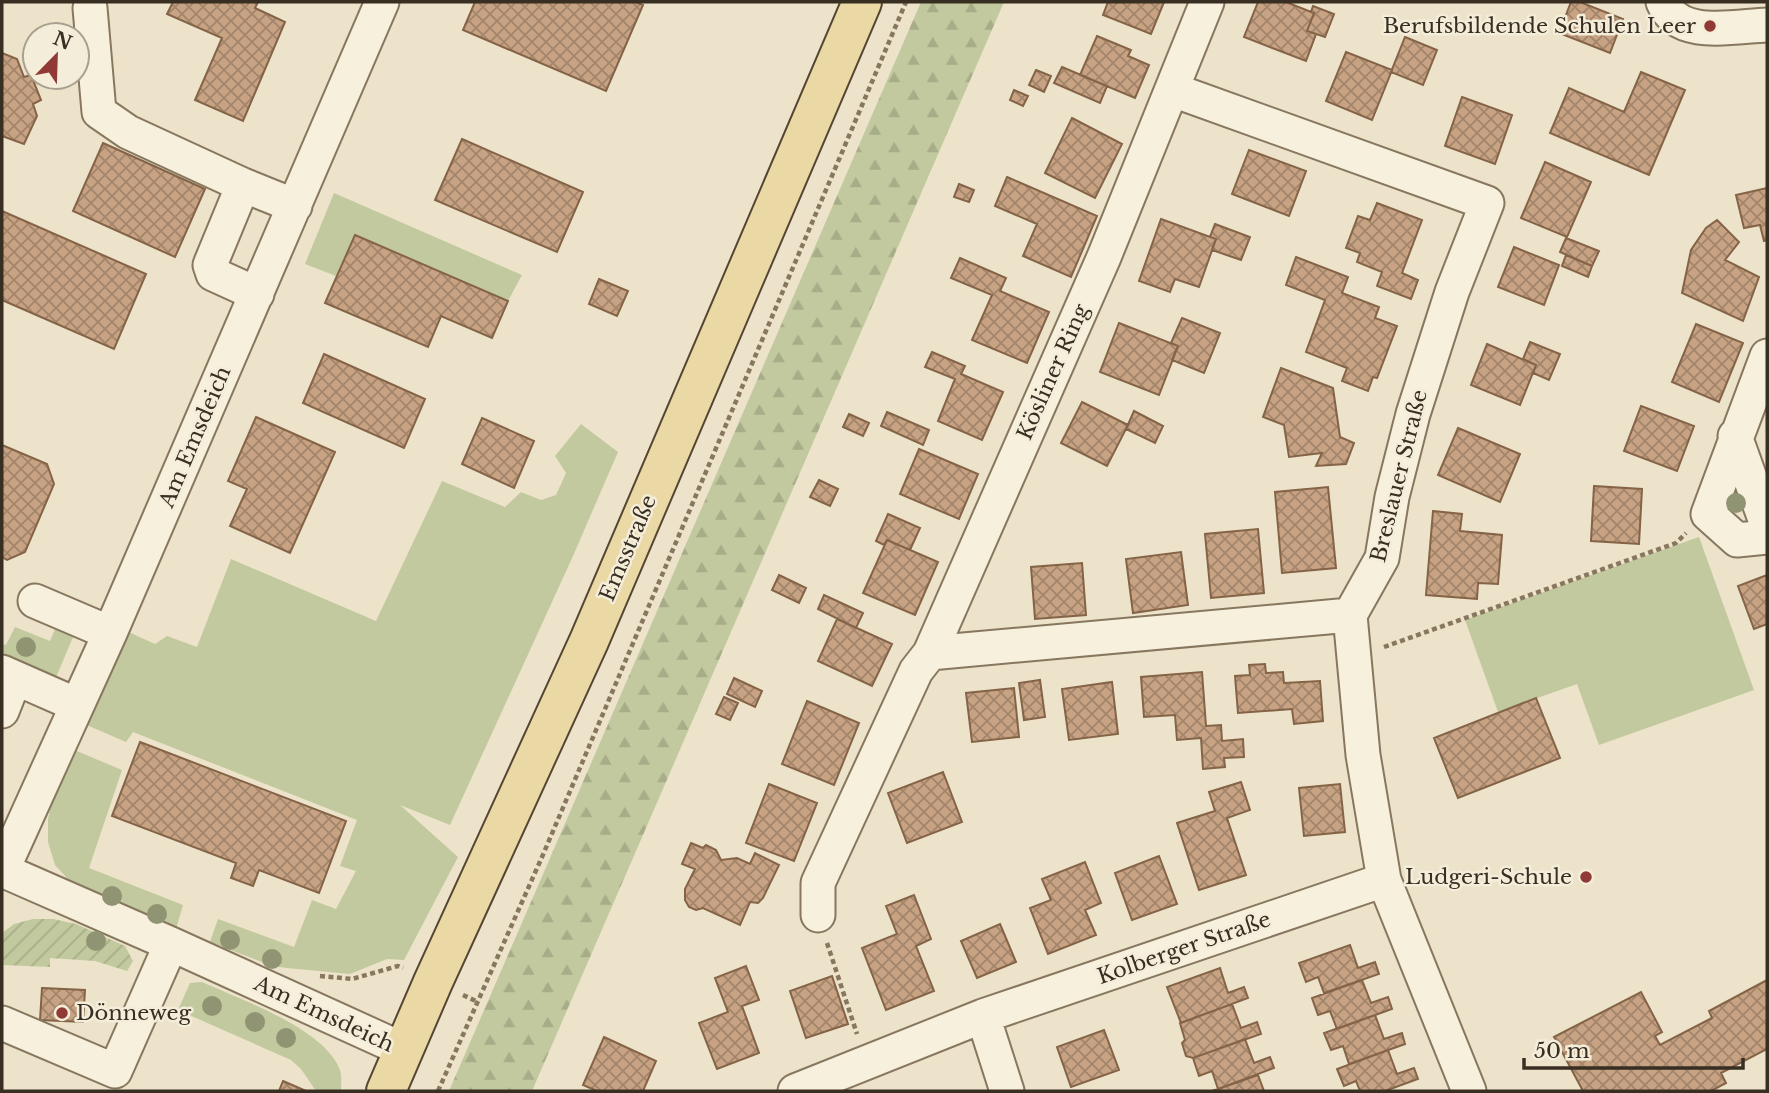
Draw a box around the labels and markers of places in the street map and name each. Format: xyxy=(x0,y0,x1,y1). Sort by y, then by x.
place label: Berufsbildende Schulen Leer xyxy=(1383,13,1696,39)
marker: Berufsbildende Schulen Leer xyxy=(1702,18,1718,34)
place label: Ludgeri-Schule xyxy=(1405,864,1572,890)
marker: Ludgeri-Schule xyxy=(1578,869,1594,885)
place label: Dönneweg xyxy=(76,1000,192,1026)
marker: Dönneweg xyxy=(54,1005,70,1021)

